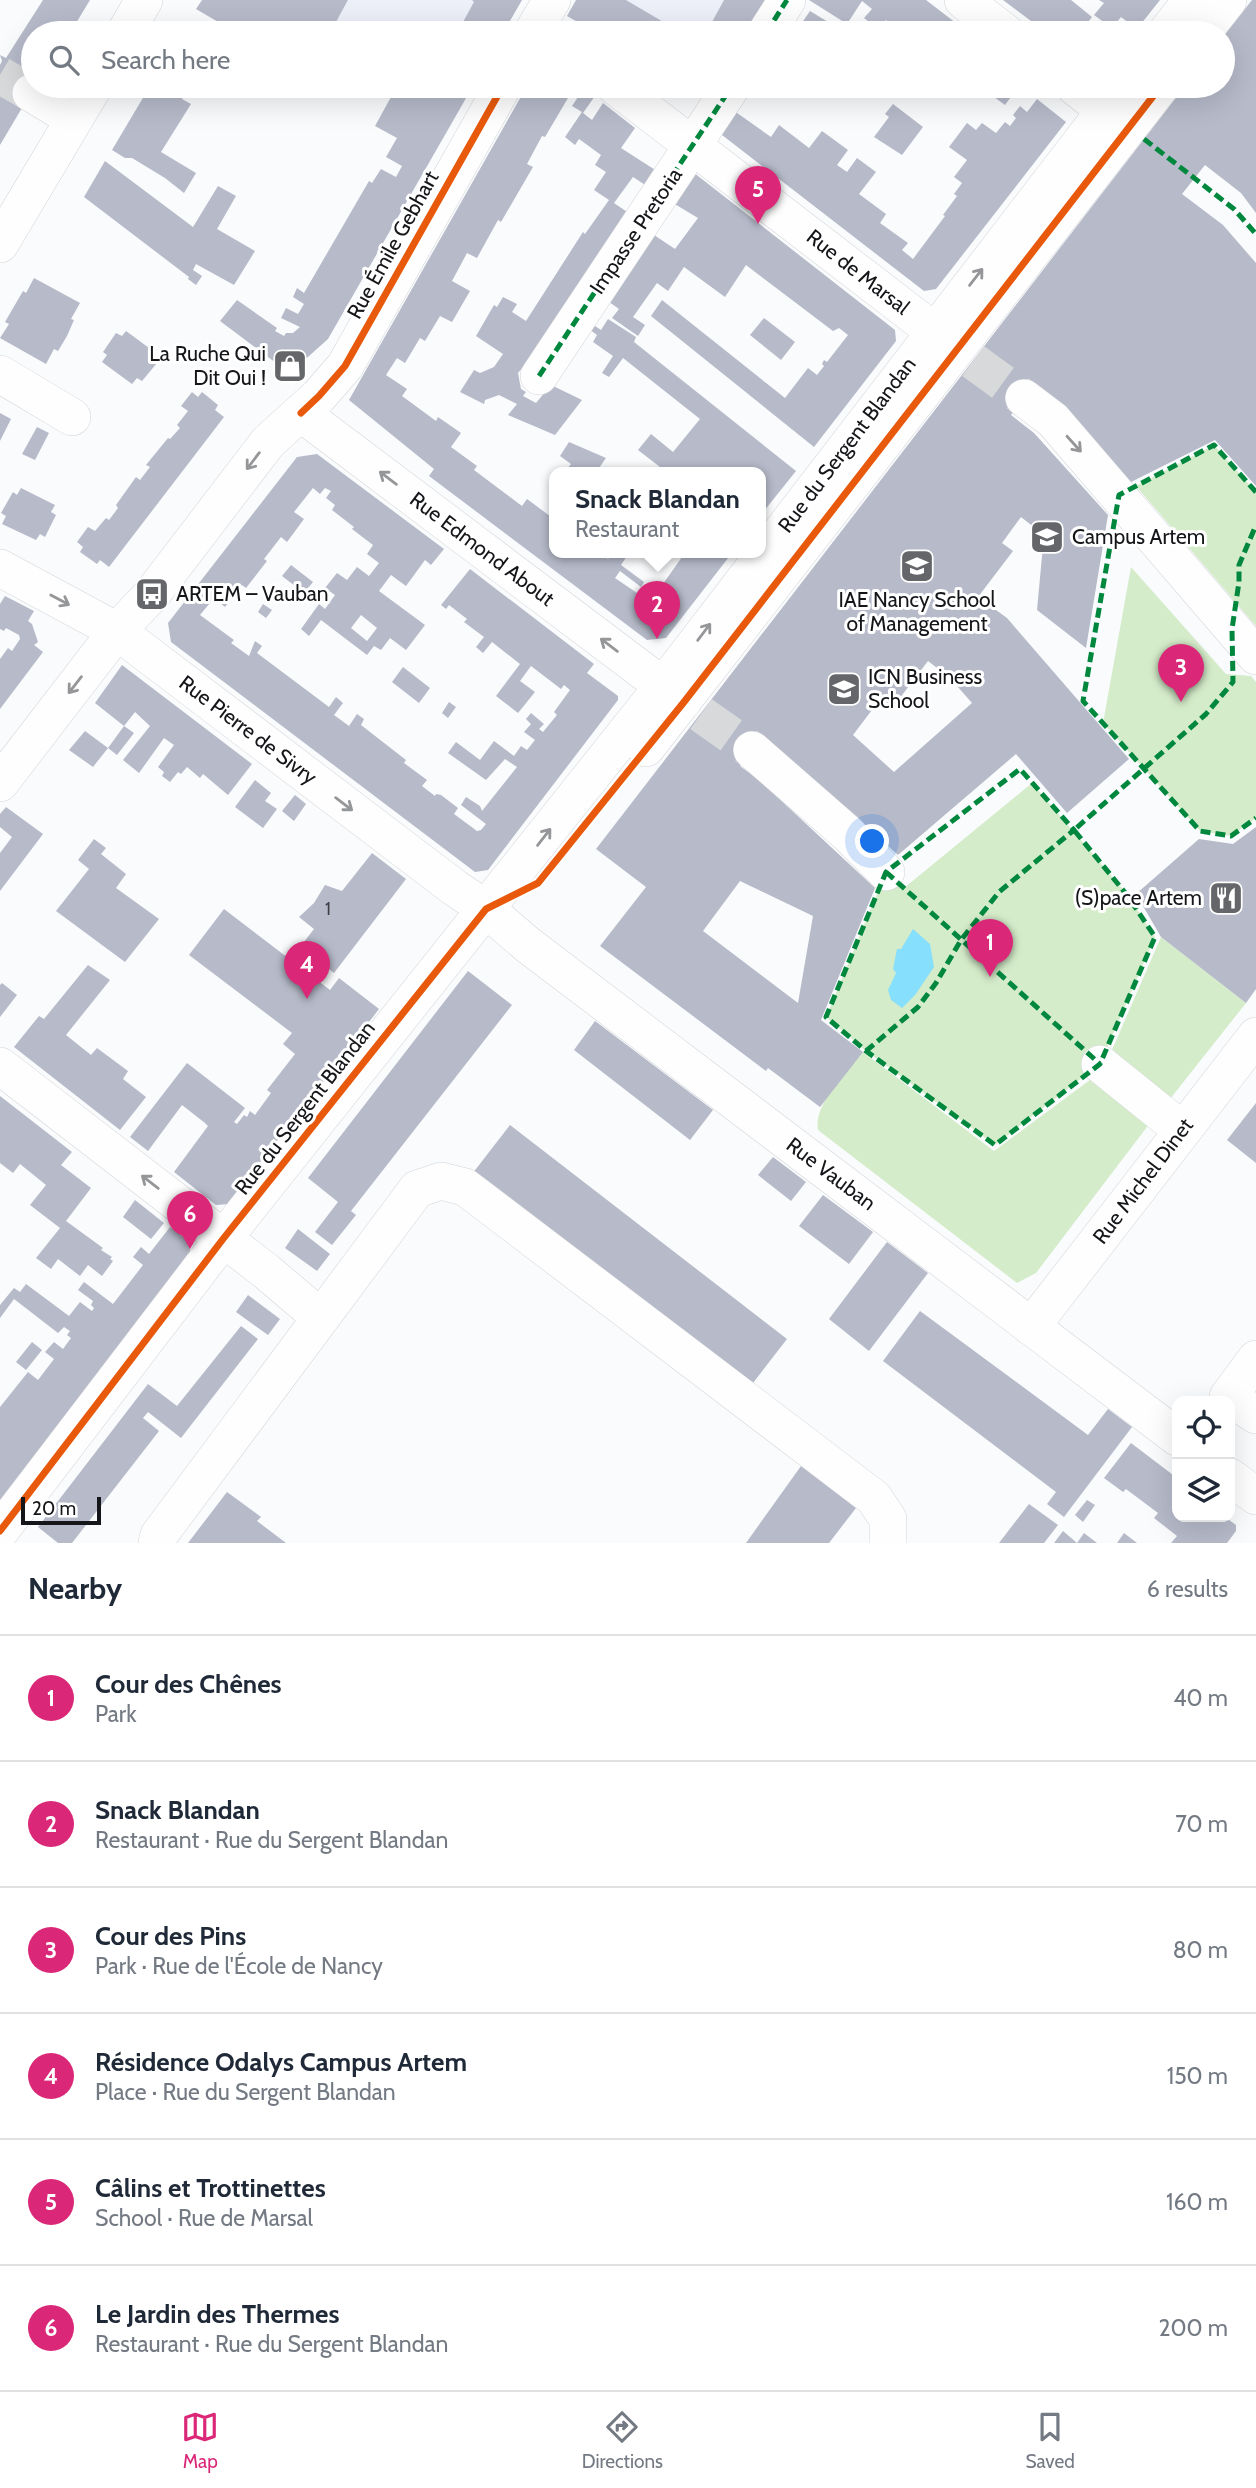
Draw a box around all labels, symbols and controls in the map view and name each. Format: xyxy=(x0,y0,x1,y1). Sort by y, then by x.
search box xyxy=(21,21,1235,98)
icon: search xyxy=(45,41,83,79)
text: Search here xyxy=(101,44,230,76)
street label: Impasse Pretoria xyxy=(584,163,687,299)
street label: Rue Émile Gebhart xyxy=(342,166,444,323)
pin: 5 xyxy=(735,166,781,224)
street label: Rue de Marsal xyxy=(802,224,915,319)
one-way arrow xyxy=(968,268,983,287)
place label: La Ruche Qui Dit Oui ! xyxy=(149,341,266,390)
shop icon: La Ruche Qui Dit Oui ! xyxy=(271,347,309,385)
street label: Rue du Sergent Blandan xyxy=(773,352,921,537)
one-way arrow xyxy=(1066,435,1082,453)
one-way arrow xyxy=(246,451,261,470)
popup xyxy=(549,467,766,558)
one-way arrow xyxy=(379,471,398,486)
text: Snack Blandan xyxy=(575,483,740,515)
street label: Rue Edmond About xyxy=(405,486,559,611)
text: Restaurant xyxy=(575,515,679,543)
school or university icon: Campus Artem xyxy=(1028,518,1066,556)
place label: Campus Artem xyxy=(1072,524,1205,549)
school or university icon: IAE Nancy School of Management xyxy=(898,547,936,585)
bus stop icon: ARTEM – Vauban xyxy=(133,575,171,613)
place label: ARTEM – Vauban xyxy=(176,581,329,606)
pin: 2 xyxy=(634,581,680,639)
place label: IAE Nancy School of Management xyxy=(838,587,996,636)
one-way arrow xyxy=(49,594,70,608)
one-way arrow xyxy=(697,623,711,642)
one-way arrow xyxy=(600,637,619,652)
pin: 3 xyxy=(1158,644,1204,702)
place label: ICN Business School xyxy=(868,664,983,713)
street label: Rue Pierre de Sivry xyxy=(175,670,322,790)
school or university icon: ICN Business School xyxy=(825,670,863,708)
one-way arrow xyxy=(68,675,83,694)
one-way arrow xyxy=(335,796,353,811)
your location xyxy=(855,824,889,858)
one-way arrow xyxy=(536,828,551,846)
restaurant icon: (S)pace Artem xyxy=(1207,879,1245,917)
place label: (S)pace Artem xyxy=(1075,885,1202,910)
house number: 1 xyxy=(325,898,331,920)
pin: 1 xyxy=(967,919,1013,977)
pin: 4 xyxy=(284,941,330,999)
street label: Rue du Sergent Blandan xyxy=(229,1016,380,1199)
street label: Rue Michel Dinet xyxy=(1087,1113,1198,1248)
street label: Rue Vauban xyxy=(782,1132,881,1215)
one-way arrow xyxy=(141,1175,160,1190)
pin: 6 xyxy=(167,1191,213,1249)
map controls xyxy=(1172,1396,1235,1522)
button: locate xyxy=(1172,1396,1235,1459)
button: layers xyxy=(1172,1459,1235,1522)
scale bar xyxy=(21,1494,102,1526)
text: 20 m xyxy=(32,1497,76,1520)
text: Nearby xyxy=(28,1570,122,1607)
text: 6 results xyxy=(1147,1575,1228,1603)
text: Cour des Chênes xyxy=(95,1668,282,1700)
text: 1 xyxy=(47,1684,55,1712)
text: 40 m xyxy=(1173,1684,1228,1712)
text: Park xyxy=(95,1700,136,1728)
text: Snack Blandan xyxy=(95,1794,260,1826)
text: 2 xyxy=(45,1810,57,1838)
text: 70 m xyxy=(1175,1810,1228,1838)
text: Restaurant · Rue du Sergent Blandan xyxy=(95,1826,448,1854)
text: Cour des Pins xyxy=(95,1920,246,1952)
text: 3 xyxy=(45,1936,57,1964)
text: 80 m xyxy=(1173,1936,1228,1964)
text: Park · Rue de l'École de Nancy xyxy=(95,1952,383,1980)
text: Résidence Odalys Campus Artem xyxy=(95,2046,467,2078)
text: 4 xyxy=(44,2062,58,2090)
text: 150 m xyxy=(1167,2062,1228,2090)
text: Place · Rue du Sergent Blandan xyxy=(95,2078,396,2106)
text: Câlins et Trottinettes xyxy=(95,2172,326,2204)
text: 5 xyxy=(45,2188,57,2216)
text: 160 m xyxy=(1166,2188,1228,2216)
text: School · Rue de Marsal xyxy=(95,2204,313,2232)
text: Le Jardin des Thermes xyxy=(95,2298,339,2330)
text: 6 xyxy=(45,2314,57,2342)
text: 200 m xyxy=(1158,2314,1228,2342)
text: Restaurant · Rue du Sergent Blandan xyxy=(95,2330,448,2358)
tab: Map xyxy=(181,2408,219,2473)
tab: Directions xyxy=(582,2408,663,2473)
tab: Saved xyxy=(1025,2408,1075,2473)

